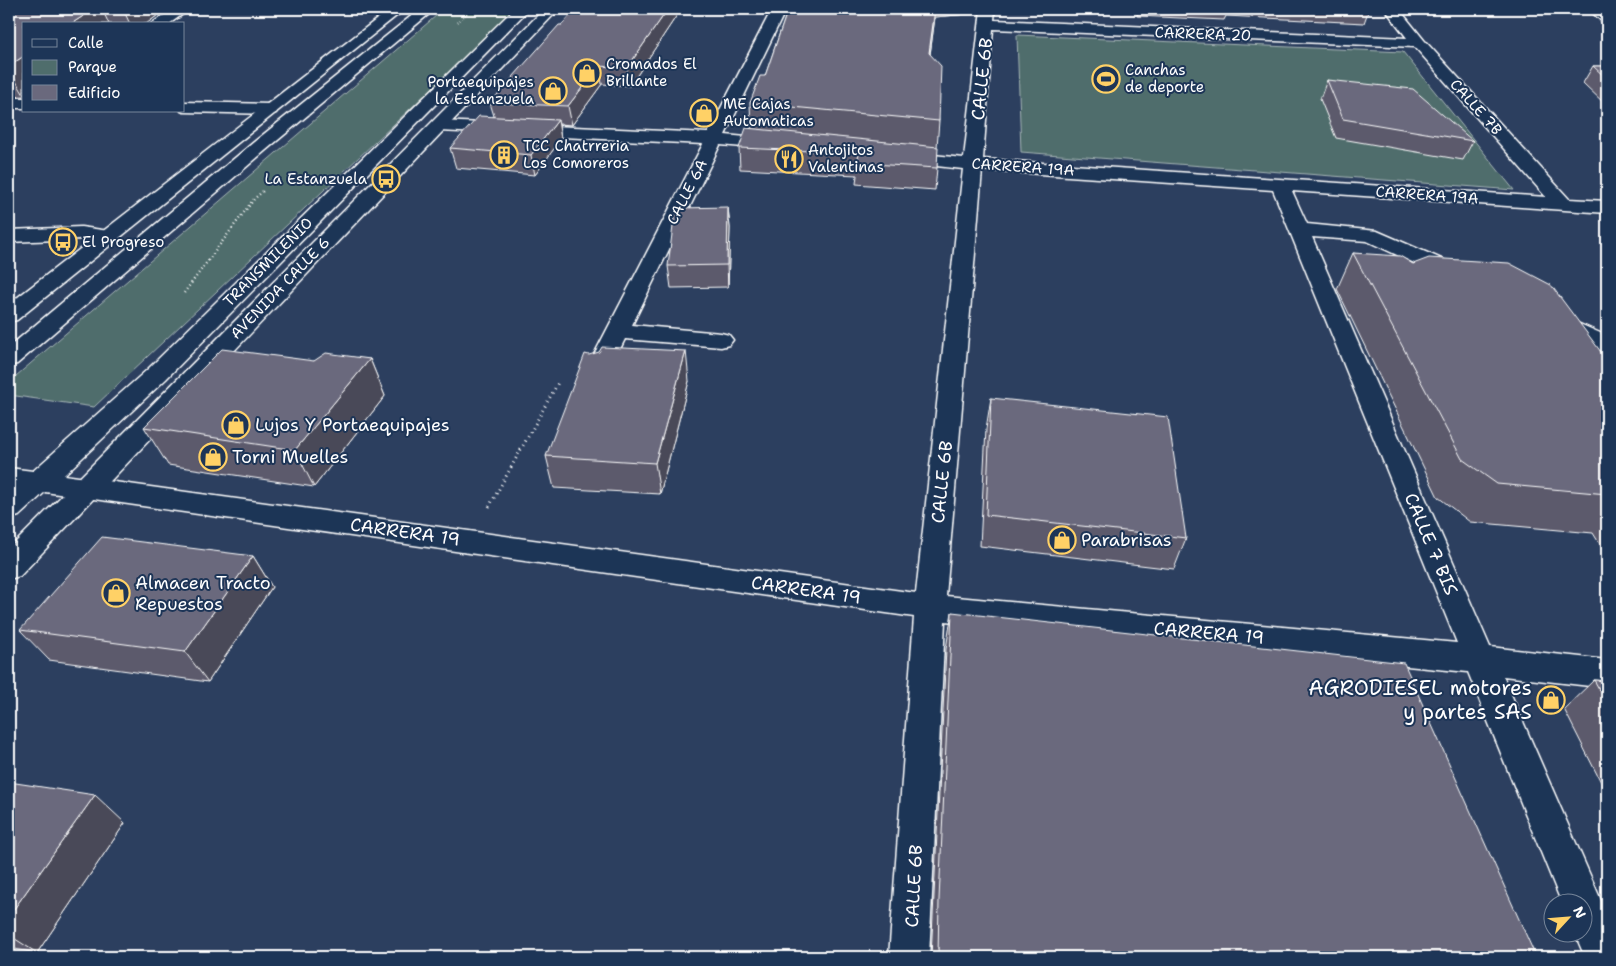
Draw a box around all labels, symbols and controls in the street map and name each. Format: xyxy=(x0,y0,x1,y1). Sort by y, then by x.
legend xyxy=(22,22,185,112)
street label: CARRERA 20 xyxy=(1154,22,1252,46)
text: Calle xyxy=(68,33,104,53)
street label: CALLE 6B xyxy=(966,37,998,121)
place label: Cromados El Brillante xyxy=(606,54,697,91)
text: Parque xyxy=(68,57,117,77)
shop icon: Cromados El Brillante xyxy=(572,58,602,88)
place label: Canchas de deporte xyxy=(1125,60,1204,97)
sports icon: Canchas de deporte xyxy=(1091,64,1121,94)
place label: Portaequipajes la Estanzuela xyxy=(428,72,535,109)
street label: CALLE 7B xyxy=(1445,75,1507,139)
shop icon: Portaequipajes la Estanzuela xyxy=(538,76,568,106)
text: Edificio xyxy=(68,83,120,103)
place label: ME Cajas Automaticas xyxy=(723,94,814,131)
shop icon: ME Cajas Automaticas xyxy=(689,98,719,128)
place label: TCC Chatrreria Los Comoreros xyxy=(523,136,630,173)
building icon: TCC Chatrreria Los Comoreros xyxy=(489,140,519,170)
place label: Antojitos Valentinas xyxy=(808,140,884,177)
restaurant icon: Antojitos Valentinas xyxy=(774,144,804,174)
street label: CARRERA 19A xyxy=(971,153,1075,181)
street label: CALLE 6A xyxy=(662,156,712,228)
bus stop icon: La Estanzuela xyxy=(371,164,401,194)
place label: La Estanzuela xyxy=(264,169,368,189)
street label: CARRERA 19A xyxy=(1375,181,1479,209)
street label: TRANSMILENIO xyxy=(219,213,317,311)
bus stop icon: El Progreso xyxy=(48,227,78,257)
place label: El Progreso xyxy=(82,232,164,252)
street label: AVENIDA CALLE 6 xyxy=(226,232,334,344)
shop icon: Lujos Y Portaequipajes xyxy=(221,410,251,440)
place label: Lujos Y Portaequipajes xyxy=(255,413,450,437)
street label: CALLE 6B xyxy=(926,440,958,524)
shop icon: Torni Muelles xyxy=(198,442,228,472)
place label: Torni Muelles xyxy=(232,445,349,469)
street label: CALLE 7 BIS xyxy=(1399,489,1463,599)
street label: CARRERA 19 xyxy=(349,512,461,552)
shop icon: Parabrisas xyxy=(1047,525,1077,555)
place label: Parabrisas xyxy=(1081,528,1172,552)
street label: CARRERA 19 xyxy=(750,570,862,610)
place label: Almacen Tracto Repuestos xyxy=(135,571,271,616)
shop icon: Almacen Tracto Repuestos xyxy=(101,578,131,608)
street label: CARRERA 19 xyxy=(1153,616,1265,650)
place label: AGRODIESEL motores y partes SAS xyxy=(1308,674,1532,726)
shop icon: AGRODIESEL motores y partes SAS xyxy=(1536,685,1566,715)
street label: CALLE 6B xyxy=(900,844,928,928)
north arrow xyxy=(1544,894,1594,944)
text: N xyxy=(1569,903,1590,921)

